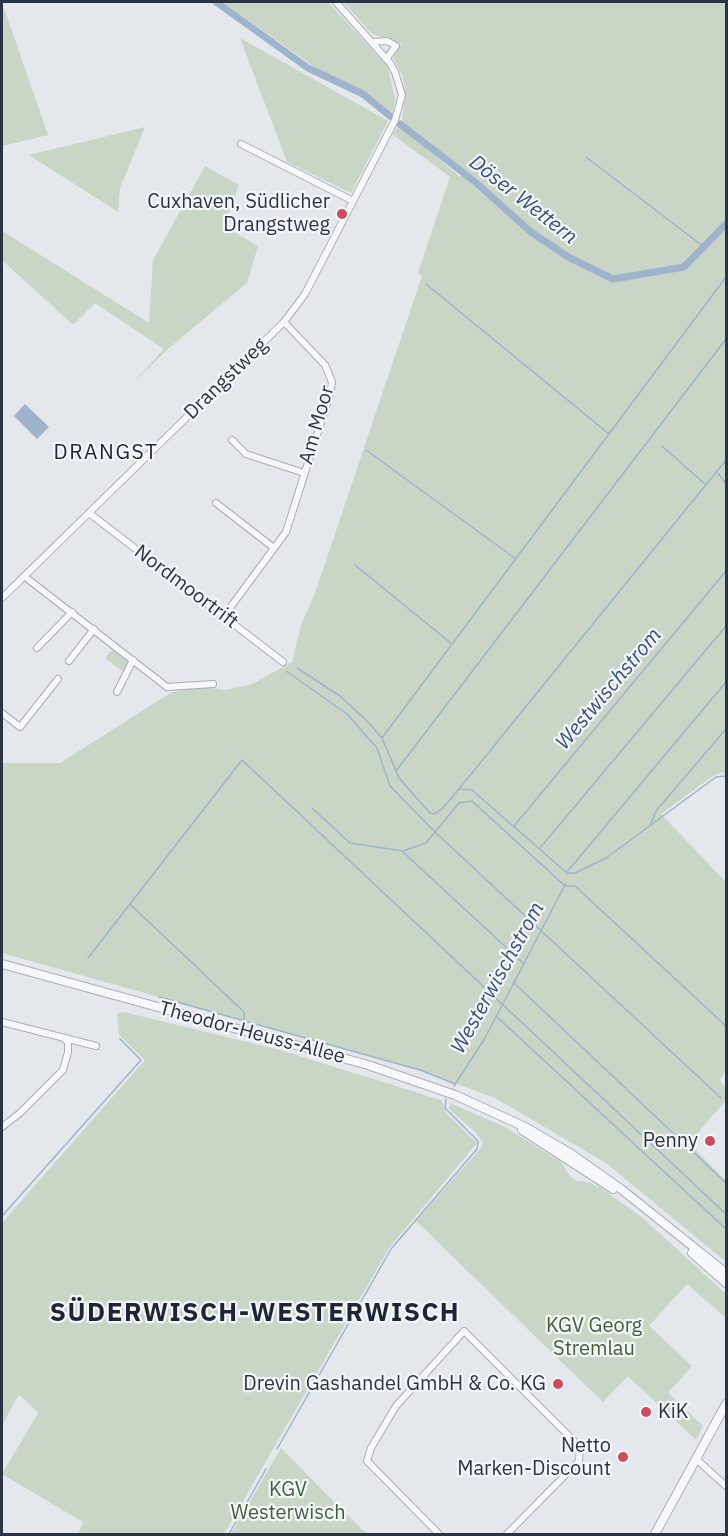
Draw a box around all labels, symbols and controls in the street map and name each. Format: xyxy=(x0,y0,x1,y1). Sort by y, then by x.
water label: Döser Wettern xyxy=(464,150,582,250)
place label: Cuxhaven, Südlicher Drangstweg xyxy=(147,190,330,237)
marker: Cuxhaven, Südlicher Drangstweg xyxy=(335,207,349,221)
street label: Drangstweg xyxy=(179,333,273,425)
street label: Am Moor xyxy=(294,383,340,467)
district label: DRANGST xyxy=(54,440,158,466)
street label: Nordmoortrift xyxy=(129,540,243,634)
water label: Westwischstrom xyxy=(551,623,667,755)
water label: Westerwischstrom xyxy=(446,898,550,1058)
street label: Theodor-Heuss-Allee xyxy=(156,997,348,1069)
place label: Penny xyxy=(643,1129,698,1153)
marker: Penny xyxy=(703,1134,717,1148)
district label: SÜDERWISCH-WESTERWISCH xyxy=(50,1297,460,1329)
park label: KGV Georg Stremlau xyxy=(546,1314,642,1361)
place label: Drevin Gashandel GmbH & Co. KG xyxy=(243,1372,546,1396)
marker: Drevin Gashandel GmbH & Co. KG xyxy=(551,1377,565,1391)
place label: KiK xyxy=(658,1400,688,1424)
marker: KiK xyxy=(639,1405,653,1419)
place label: Netto Marken-Discount xyxy=(457,1434,611,1481)
marker: Netto Marken-Discount xyxy=(616,1450,630,1464)
park label: KGV Westerwisch xyxy=(231,1478,345,1525)

